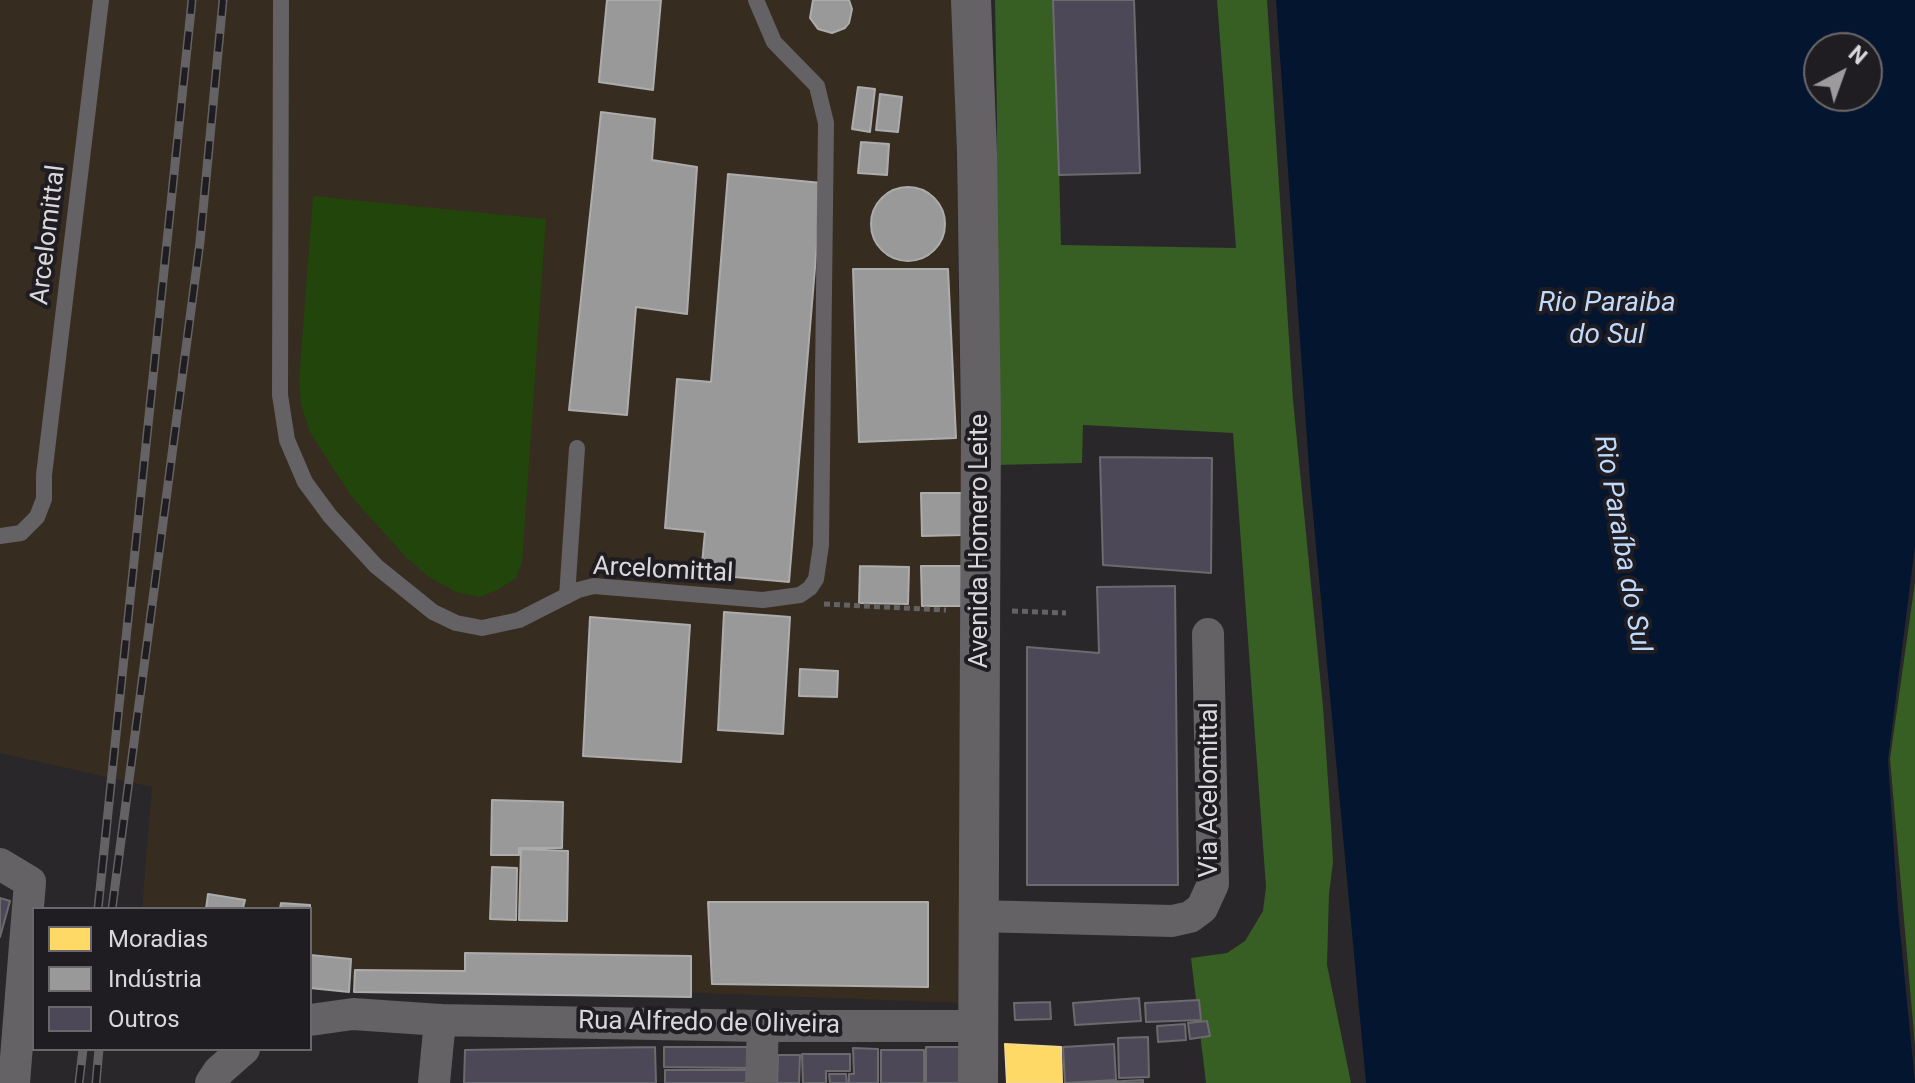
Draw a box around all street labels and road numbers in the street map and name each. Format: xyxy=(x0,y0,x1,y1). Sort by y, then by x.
street label: Arcelomittal xyxy=(25,163,73,307)
street label: Avenida Homero Leite xyxy=(964,414,996,668)
street label: Arcelomittal xyxy=(592,552,734,590)
street label: Via Acelomittal xyxy=(1194,702,1226,878)
street label: Rua Alfredo de Oliveira xyxy=(578,1006,840,1042)

